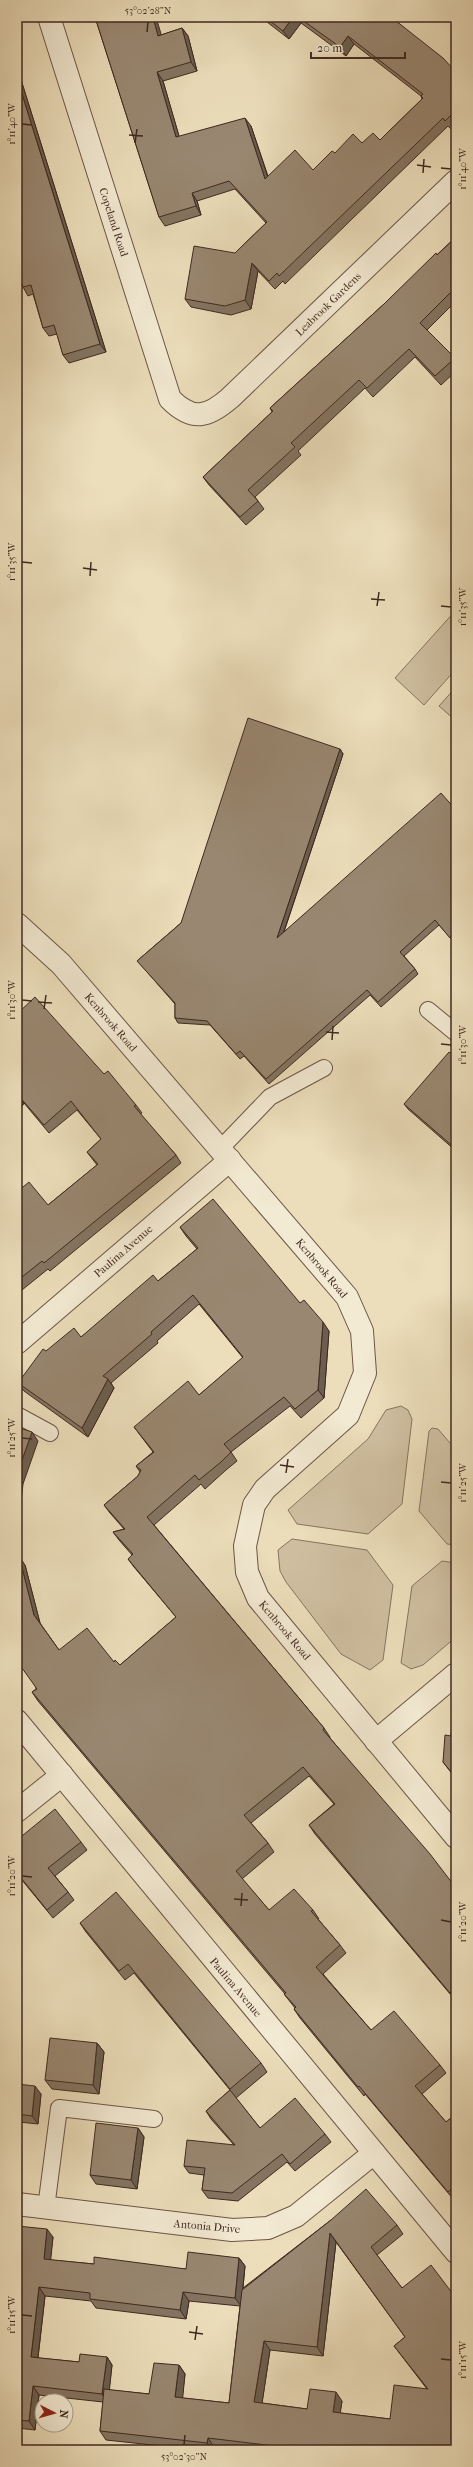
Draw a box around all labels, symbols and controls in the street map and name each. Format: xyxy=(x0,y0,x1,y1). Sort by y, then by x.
text: 53°02'28"N xyxy=(125,5,172,17)
scale bar xyxy=(311,34,405,60)
text: 20 m xyxy=(317,41,342,55)
text: 1°11'40"W xyxy=(6,102,18,145)
text: 1°11'40"W xyxy=(457,147,469,190)
street label: Copeland Road xyxy=(96,186,131,259)
street label: Leabrook Gardens xyxy=(293,270,364,339)
text: 1°11'35"W xyxy=(6,542,18,581)
text: 1°11'35"W xyxy=(457,587,469,626)
text: 1°11'30"W xyxy=(6,979,18,1020)
street label: Kenbrook Road xyxy=(82,990,140,1055)
text: 1°11'30"W xyxy=(457,1024,469,1065)
street label: Paulina Avenue xyxy=(91,1222,156,1280)
street label: Kenbrook Road xyxy=(293,1236,351,1301)
text: 1°11'25"W xyxy=(6,1417,18,1458)
text: 1°11'25"W xyxy=(457,1462,469,1503)
street label: Kenbrook Road xyxy=(256,1598,314,1663)
text: 1°11'20"W xyxy=(6,1854,18,1896)
text: 1°11'20"W xyxy=(457,1900,469,1942)
street label: Paulina Avenue xyxy=(207,1955,265,2020)
street label: Antonia Drive xyxy=(172,2217,241,2236)
text: 1°11'15"W xyxy=(6,2295,18,2334)
text: 1°11'15"W xyxy=(457,2340,469,2379)
north arrow xyxy=(34,2393,74,2433)
text: N xyxy=(56,2409,70,2419)
text: 53°02'30"N xyxy=(161,2451,207,2463)

